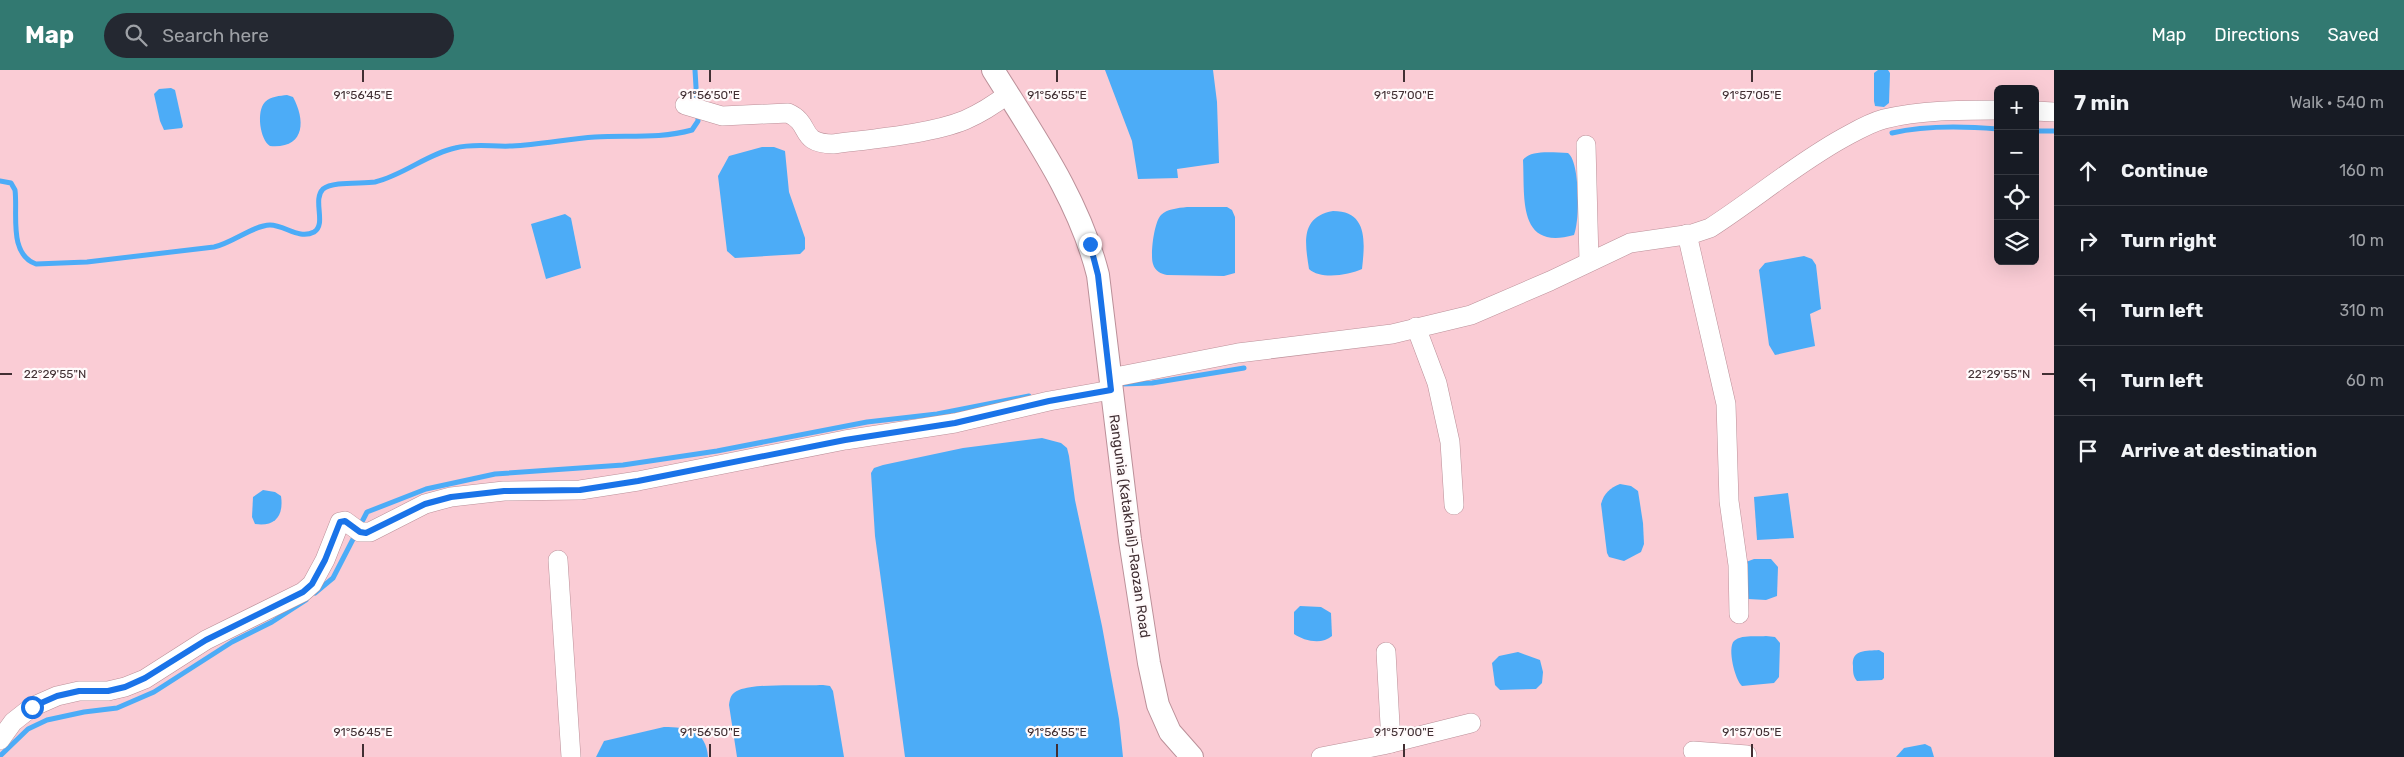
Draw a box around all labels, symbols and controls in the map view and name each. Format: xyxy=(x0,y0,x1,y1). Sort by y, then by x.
search box xyxy=(104,13,454,58)
text: Map xyxy=(25,21,74,49)
icon: search xyxy=(122,21,150,49)
text: Search here xyxy=(162,24,269,47)
text: Map xyxy=(2151,24,2186,46)
text: Directions xyxy=(2214,24,2300,46)
text: Saved xyxy=(2328,24,2379,46)
map controls xyxy=(1994,85,2039,265)
button: + xyxy=(1994,85,2039,130)
text: 91°56'45"E xyxy=(333,88,393,102)
text: 91°56'50"E xyxy=(680,88,740,102)
text: 91°56'55"E xyxy=(1027,88,1087,102)
text: 91°57'00"E xyxy=(1374,88,1434,102)
text: 91°57'05"E xyxy=(1722,88,1782,102)
text: 7 min xyxy=(2074,90,2129,115)
text: Walk · 540 m xyxy=(2290,93,2384,112)
button: − xyxy=(1994,130,2039,175)
icon: ahead xyxy=(2074,157,2102,185)
text: Continue xyxy=(2121,159,2208,182)
text: 160 m xyxy=(2339,161,2384,180)
button: locate xyxy=(1994,175,2039,220)
button: layers xyxy=(1994,220,2039,265)
icon: right xyxy=(2074,227,2102,255)
text: Turn right xyxy=(2121,229,2216,252)
text: 10 m xyxy=(2349,231,2384,250)
route end xyxy=(1079,233,1102,256)
icon: left xyxy=(2074,297,2102,325)
text: Turn left xyxy=(2121,299,2203,322)
text: 310 m xyxy=(2340,301,2384,320)
text: 22°29'55"N xyxy=(24,367,86,381)
text: 22°29'55"N xyxy=(1968,367,2030,381)
icon: left xyxy=(2074,367,2102,395)
text: Turn left xyxy=(2121,369,2203,392)
text: 60 m xyxy=(2346,371,2384,390)
street label: Rangunia (Katakhali)-Raozan Road xyxy=(1105,413,1154,639)
icon: arrive xyxy=(2074,437,2102,465)
text: Arrive at destination xyxy=(2121,439,2317,462)
route start xyxy=(21,696,44,719)
text: 91°56'45"E xyxy=(333,725,393,739)
text: 91°56'50"E xyxy=(680,725,740,739)
text: 91°56'55"E xyxy=(1027,725,1087,739)
text: 91°57'00"E xyxy=(1374,725,1434,739)
text: 91°57'05"E xyxy=(1722,725,1782,739)

